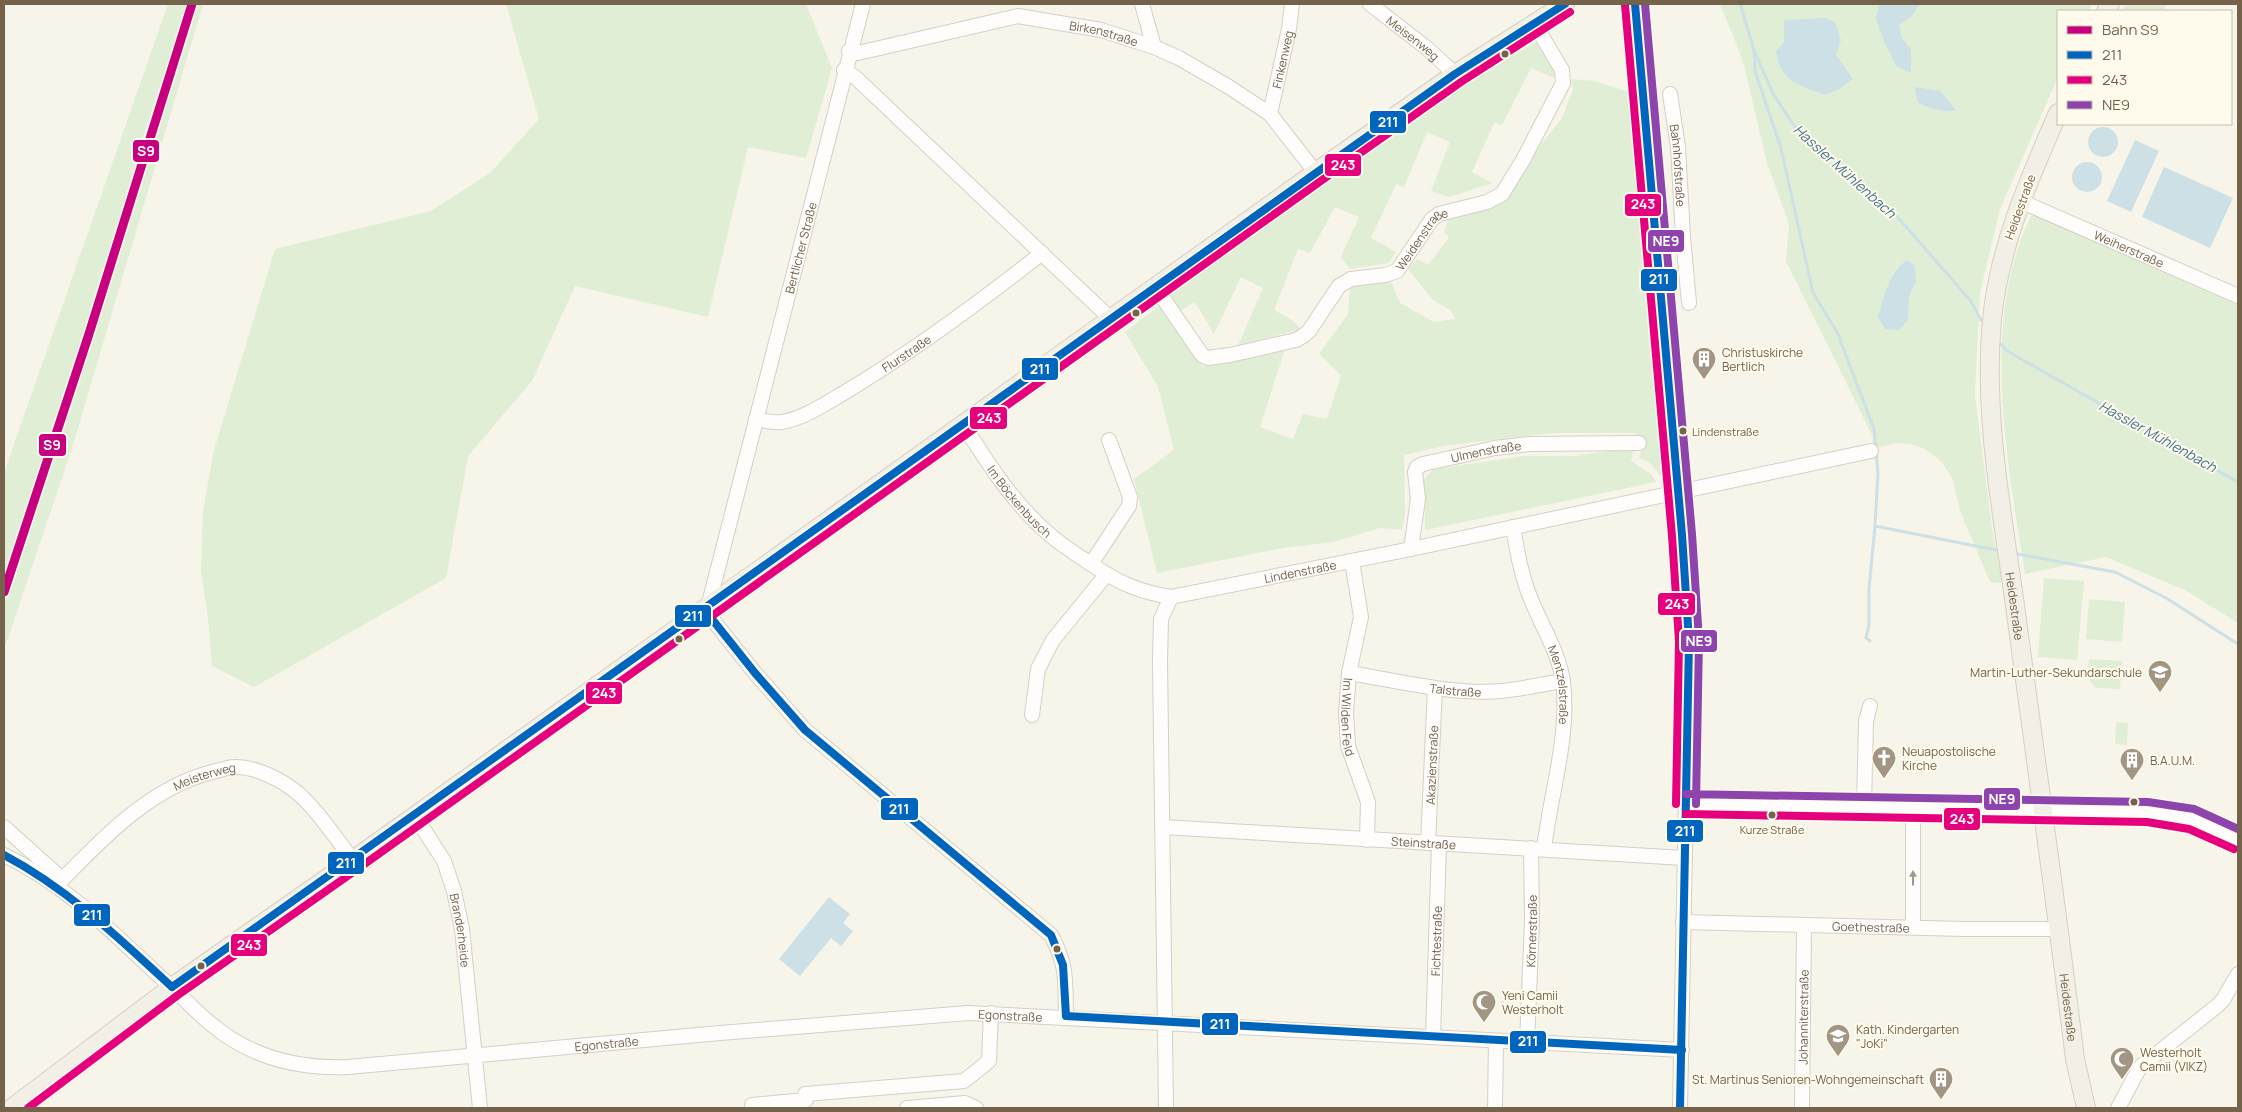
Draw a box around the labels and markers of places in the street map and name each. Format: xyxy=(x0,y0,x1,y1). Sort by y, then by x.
unlabelled marker xyxy=(1500,49,1510,59)
unlabelled marker xyxy=(1131,308,1141,318)
place label: Christuskirche Bertlich xyxy=(1722,344,1803,375)
building icon: Christuskirche Bertlich xyxy=(1691,346,1717,380)
place label: Lindenstraße xyxy=(1692,424,1760,439)
marker: Lindenstraße xyxy=(1678,426,1688,436)
unlabelled marker xyxy=(674,634,684,644)
school or university icon: Martin-Luther-Sekundarschule xyxy=(2147,659,2173,693)
place label: Martin-Luther-Sekundarschule xyxy=(1970,664,2142,681)
place label: Neuapostolische Kirche xyxy=(1902,743,1996,774)
church icon: Neuapostolische Kirche xyxy=(1871,745,1897,779)
building icon: B.A.U.M. xyxy=(2119,747,2145,781)
place label: B.A.U.M. xyxy=(2150,752,2195,769)
unlabelled marker xyxy=(2129,797,2139,807)
marker: Kurze Straße xyxy=(1767,810,1777,820)
place label: Kurze Straße xyxy=(1740,822,1805,837)
unlabelled marker xyxy=(1052,944,1062,954)
unlabelled marker xyxy=(196,961,206,971)
place label: Yeni Camii Westerholt xyxy=(1502,987,1564,1018)
mosque icon: Yeni Camii Westerholt xyxy=(1471,989,1497,1023)
place label: Kath. Kindergarten "JoKi" xyxy=(1856,1021,1959,1052)
school or university icon: Kath. Kindergarten "JoKi" xyxy=(1825,1023,1851,1057)
place label: Westerholt Camii (VIKZ) xyxy=(2140,1044,2208,1075)
mosque icon: Westerholt Camii (VIKZ) xyxy=(2109,1046,2135,1080)
building icon: St. Martinus Senioren-Wohngemeinschaft xyxy=(1928,1066,1954,1100)
place label: St. Martinus Senioren-Wohngemeinschaft xyxy=(1692,1071,1924,1088)

